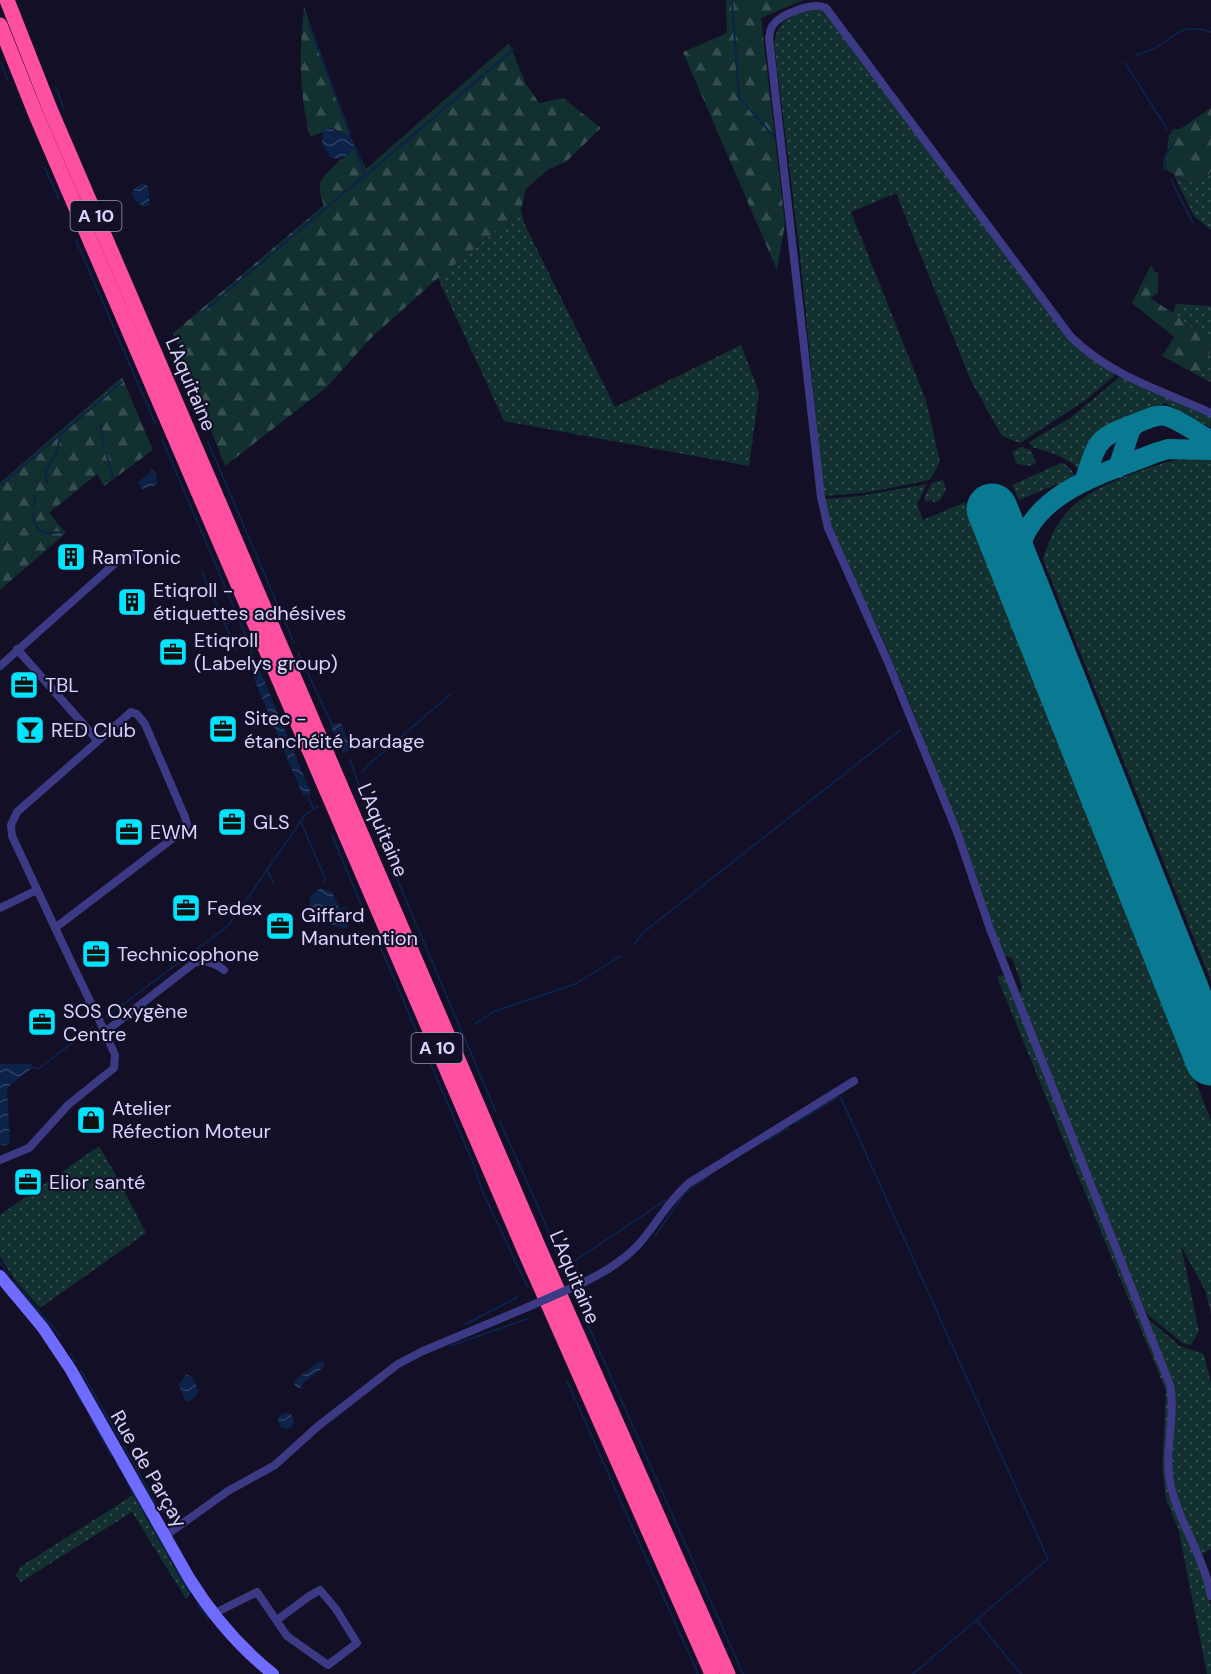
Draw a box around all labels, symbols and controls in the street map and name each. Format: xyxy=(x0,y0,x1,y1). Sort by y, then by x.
road number: A 10 xyxy=(70,201,122,231)
street label: L'Aquitaine xyxy=(160,333,222,435)
building icon: RamTonic xyxy=(55,541,87,573)
place label: RamTonic xyxy=(92,544,181,570)
place label: Etiqroll - étiquettes adhésives xyxy=(153,577,346,626)
building icon: Etiqroll - étiquettes adhésives xyxy=(116,586,148,618)
place label: Etiqroll (Labelys group) xyxy=(194,627,338,676)
office icon: Etiqroll (Labelys group) xyxy=(157,636,189,668)
office icon: TBL xyxy=(8,669,40,701)
place label: TBL xyxy=(45,672,79,698)
place label: Sitec - étanchéité bardage xyxy=(244,705,425,754)
office icon: Sitec - étanchéité bardage xyxy=(207,713,239,745)
bar icon: RED Club xyxy=(14,714,46,746)
place label: RED Club xyxy=(51,717,136,743)
street label: L'Aquitaine xyxy=(352,779,414,881)
office icon: GLS xyxy=(216,806,248,838)
place label: GLS xyxy=(253,809,290,835)
office icon: EWM xyxy=(113,816,145,848)
place label: EWM xyxy=(150,819,197,845)
office icon: Fedex xyxy=(170,892,202,924)
place label: Fedex xyxy=(207,895,262,921)
place label: Giffard Manutention xyxy=(301,902,418,951)
office icon: Giffard Manutention xyxy=(264,910,296,942)
office icon: Technicophone xyxy=(80,938,112,970)
place label: Technicophone xyxy=(117,941,259,967)
place label: SOS Oxygène Centre xyxy=(63,998,188,1047)
office icon: SOS Oxygène Centre xyxy=(26,1006,58,1038)
road number: A 10 xyxy=(412,1033,462,1063)
place label: Atelier Réfection Moteur xyxy=(112,1095,271,1144)
shop icon: Atelier Réfection Moteur xyxy=(75,1104,107,1136)
office icon: Elior santé xyxy=(12,1166,44,1198)
place label: Elior santé xyxy=(49,1169,145,1195)
street label: L'Aquitaine xyxy=(544,1226,606,1328)
street label: Rue de Parçay xyxy=(105,1406,193,1532)

